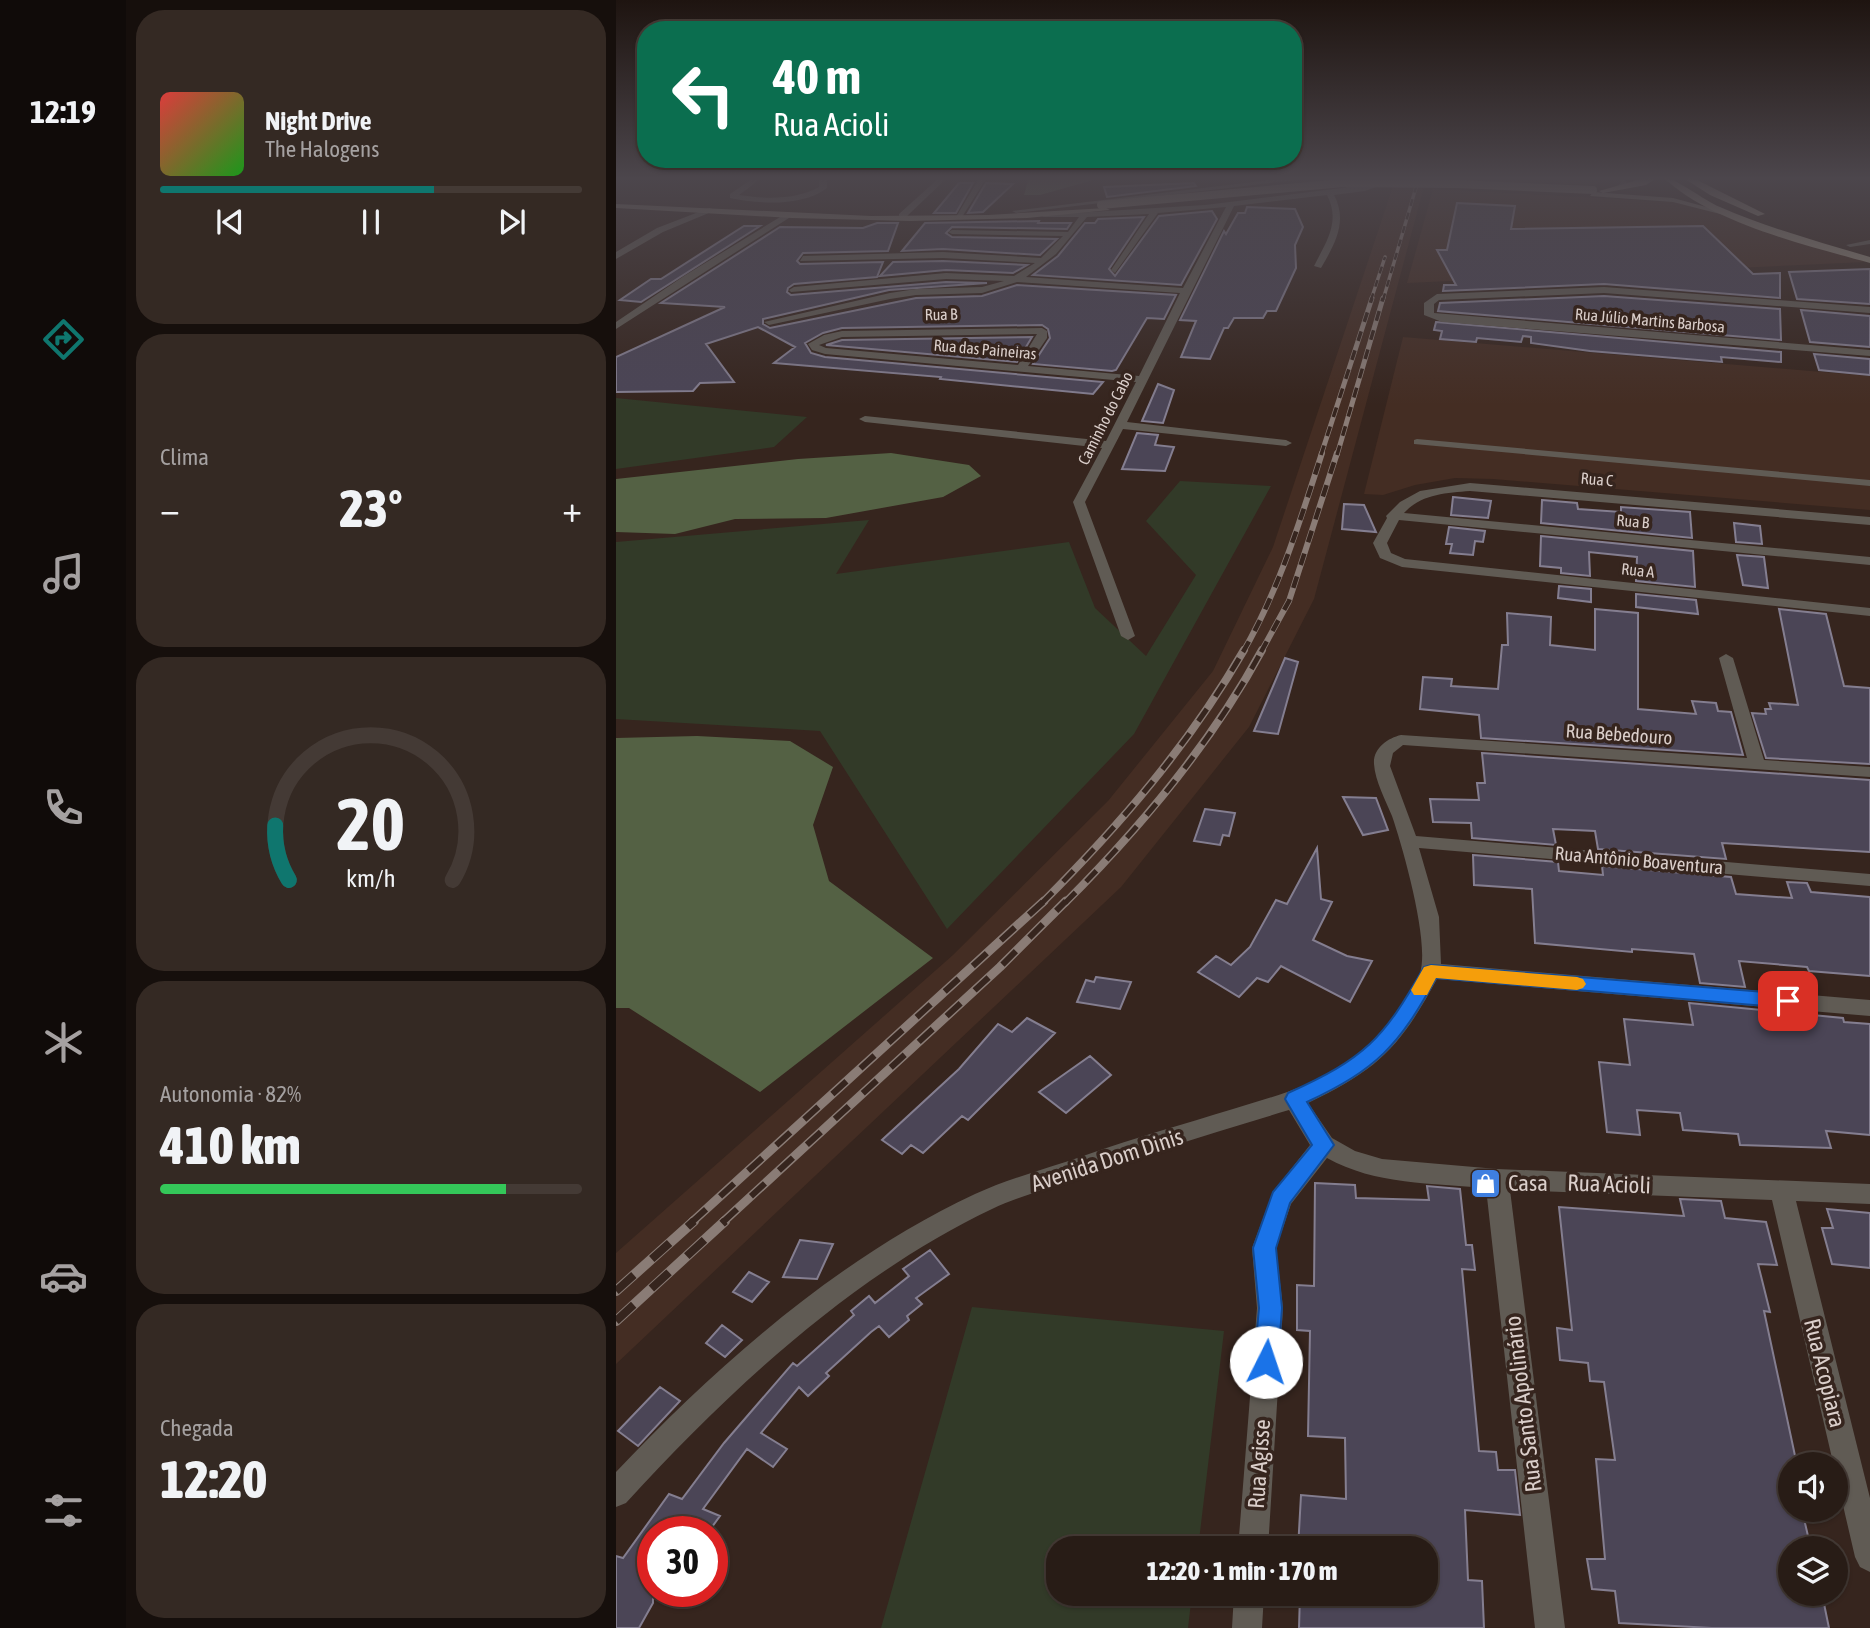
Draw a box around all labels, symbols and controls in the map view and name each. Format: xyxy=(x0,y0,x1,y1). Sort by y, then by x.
text: 40 m xyxy=(773,48,861,104)
icon: left xyxy=(658,49,749,140)
text: 12:19 xyxy=(30,93,96,130)
text: Night Drive xyxy=(265,106,372,136)
text: Rua Acioli xyxy=(773,106,889,143)
text: The Halogens xyxy=(265,136,379,162)
icon: previous xyxy=(211,203,249,241)
icon: pause xyxy=(352,203,390,241)
icon: next xyxy=(493,203,531,241)
street label: Rua Júlio Martins Barbosa xyxy=(1574,304,1726,336)
street label: Rua B xyxy=(924,305,958,323)
icon: directions xyxy=(39,315,88,364)
street label: Rua das Paineiras xyxy=(933,336,1037,362)
street label: Caminho do Cabo xyxy=(1074,368,1136,468)
text: Clima xyxy=(160,444,209,470)
street label: Rua C xyxy=(1580,469,1614,489)
text: 23° xyxy=(339,478,403,538)
text: − xyxy=(160,487,180,530)
text: + xyxy=(562,487,582,530)
street label: Rua B xyxy=(1616,511,1651,531)
icon: music xyxy=(39,549,88,598)
street label: Rua A xyxy=(1621,559,1656,581)
street label: Rua Bebedouro xyxy=(1565,719,1673,749)
text: 20 xyxy=(337,782,405,865)
icon: phone xyxy=(39,783,88,832)
street label: Rua Antônio Boaventura xyxy=(1554,842,1724,878)
text: km/h xyxy=(346,864,396,892)
pin xyxy=(1758,971,1818,1031)
icon: arrive xyxy=(1769,982,1807,1020)
icon: climate xyxy=(39,1018,88,1067)
text: Autonomia · 82% xyxy=(160,1081,301,1107)
text: 410 km xyxy=(160,1115,301,1175)
street label: Avenida Dom Dinis xyxy=(1028,1123,1186,1197)
shop icon: Casa xyxy=(1468,1166,1502,1200)
place label: Casa xyxy=(1508,1170,1548,1196)
street label: Rua Acioli xyxy=(1567,1170,1651,1198)
icon: car xyxy=(39,1252,88,1301)
street label: Rua Santo Apolinário xyxy=(1499,1314,1547,1494)
street label: Rua Acopiara xyxy=(1799,1316,1851,1430)
position arrow xyxy=(1229,1325,1303,1399)
text: Chegada xyxy=(160,1415,234,1441)
street label: Rua Agisse xyxy=(1243,1418,1275,1510)
text: 12:20 xyxy=(160,1449,267,1509)
map controls xyxy=(1778,1452,1848,1606)
button: sound xyxy=(1778,1452,1848,1522)
icon: filters xyxy=(39,1486,88,1535)
speed limit sign: 30 xyxy=(637,1516,728,1607)
button: layers xyxy=(1778,1536,1848,1606)
text: 12:20 · 1 min · 170 m xyxy=(1147,1556,1337,1586)

